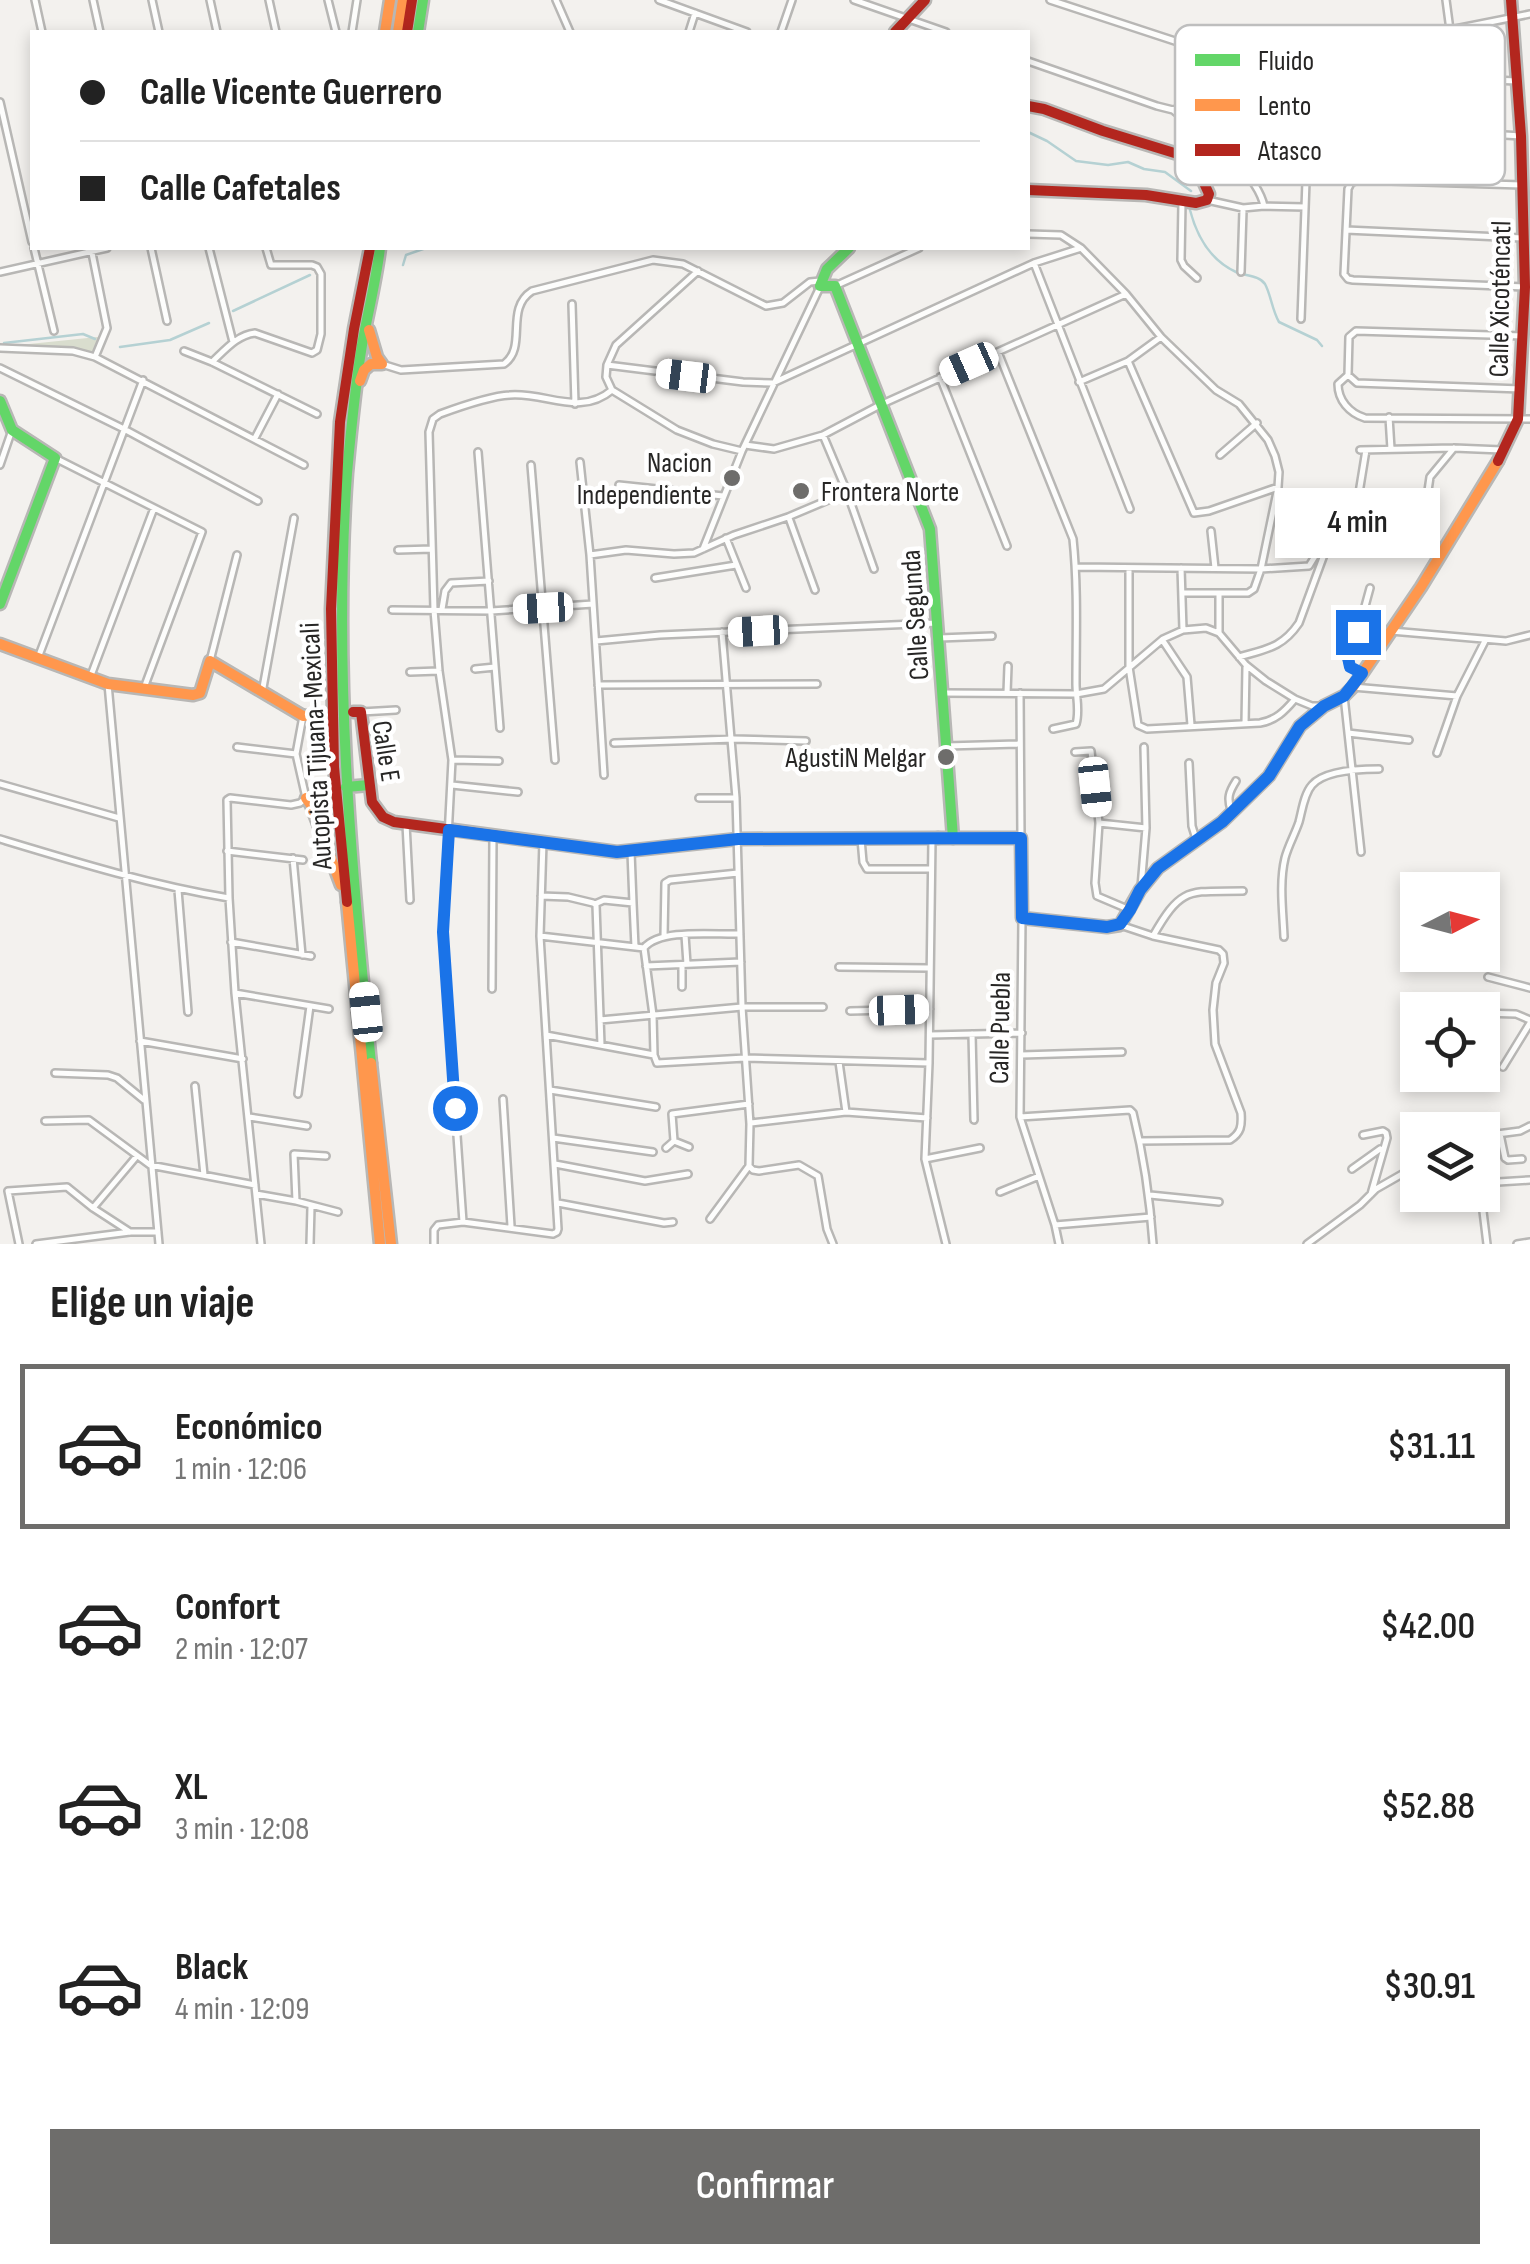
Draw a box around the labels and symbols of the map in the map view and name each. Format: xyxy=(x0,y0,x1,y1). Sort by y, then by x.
legend xyxy=(1175,25,1505,185)
text: Fluido xyxy=(1258,45,1314,78)
text: Lento xyxy=(1258,90,1311,123)
text: Atasco xyxy=(1257,135,1322,168)
street label: Calle Xicoténcatl xyxy=(1483,220,1518,378)
car xyxy=(935,338,1003,390)
car xyxy=(654,357,718,395)
place label: Nacion Independiente xyxy=(577,447,712,512)
marker: Nacion Independiente xyxy=(721,467,743,489)
place label: Frontera Norte xyxy=(821,476,959,509)
marker: Frontera Norte xyxy=(790,480,812,502)
callout: 4 min xyxy=(1276,487,1440,557)
street label: Calle Segunda xyxy=(894,549,937,681)
car xyxy=(512,591,574,625)
route end xyxy=(1336,610,1381,655)
car xyxy=(727,614,789,648)
street label: Autopista Tijuana-Mexicali xyxy=(294,622,339,871)
street label: Calle E xyxy=(364,718,407,784)
place label: AgustiN Melgar xyxy=(784,742,926,775)
marker: AgustiN Melgar xyxy=(935,746,957,768)
car xyxy=(1077,756,1113,818)
north arrow xyxy=(1400,872,1500,972)
street label: Calle Puebla xyxy=(983,972,1018,1085)
car xyxy=(348,981,384,1043)
car xyxy=(868,994,930,1026)
route start xyxy=(433,1086,478,1131)

